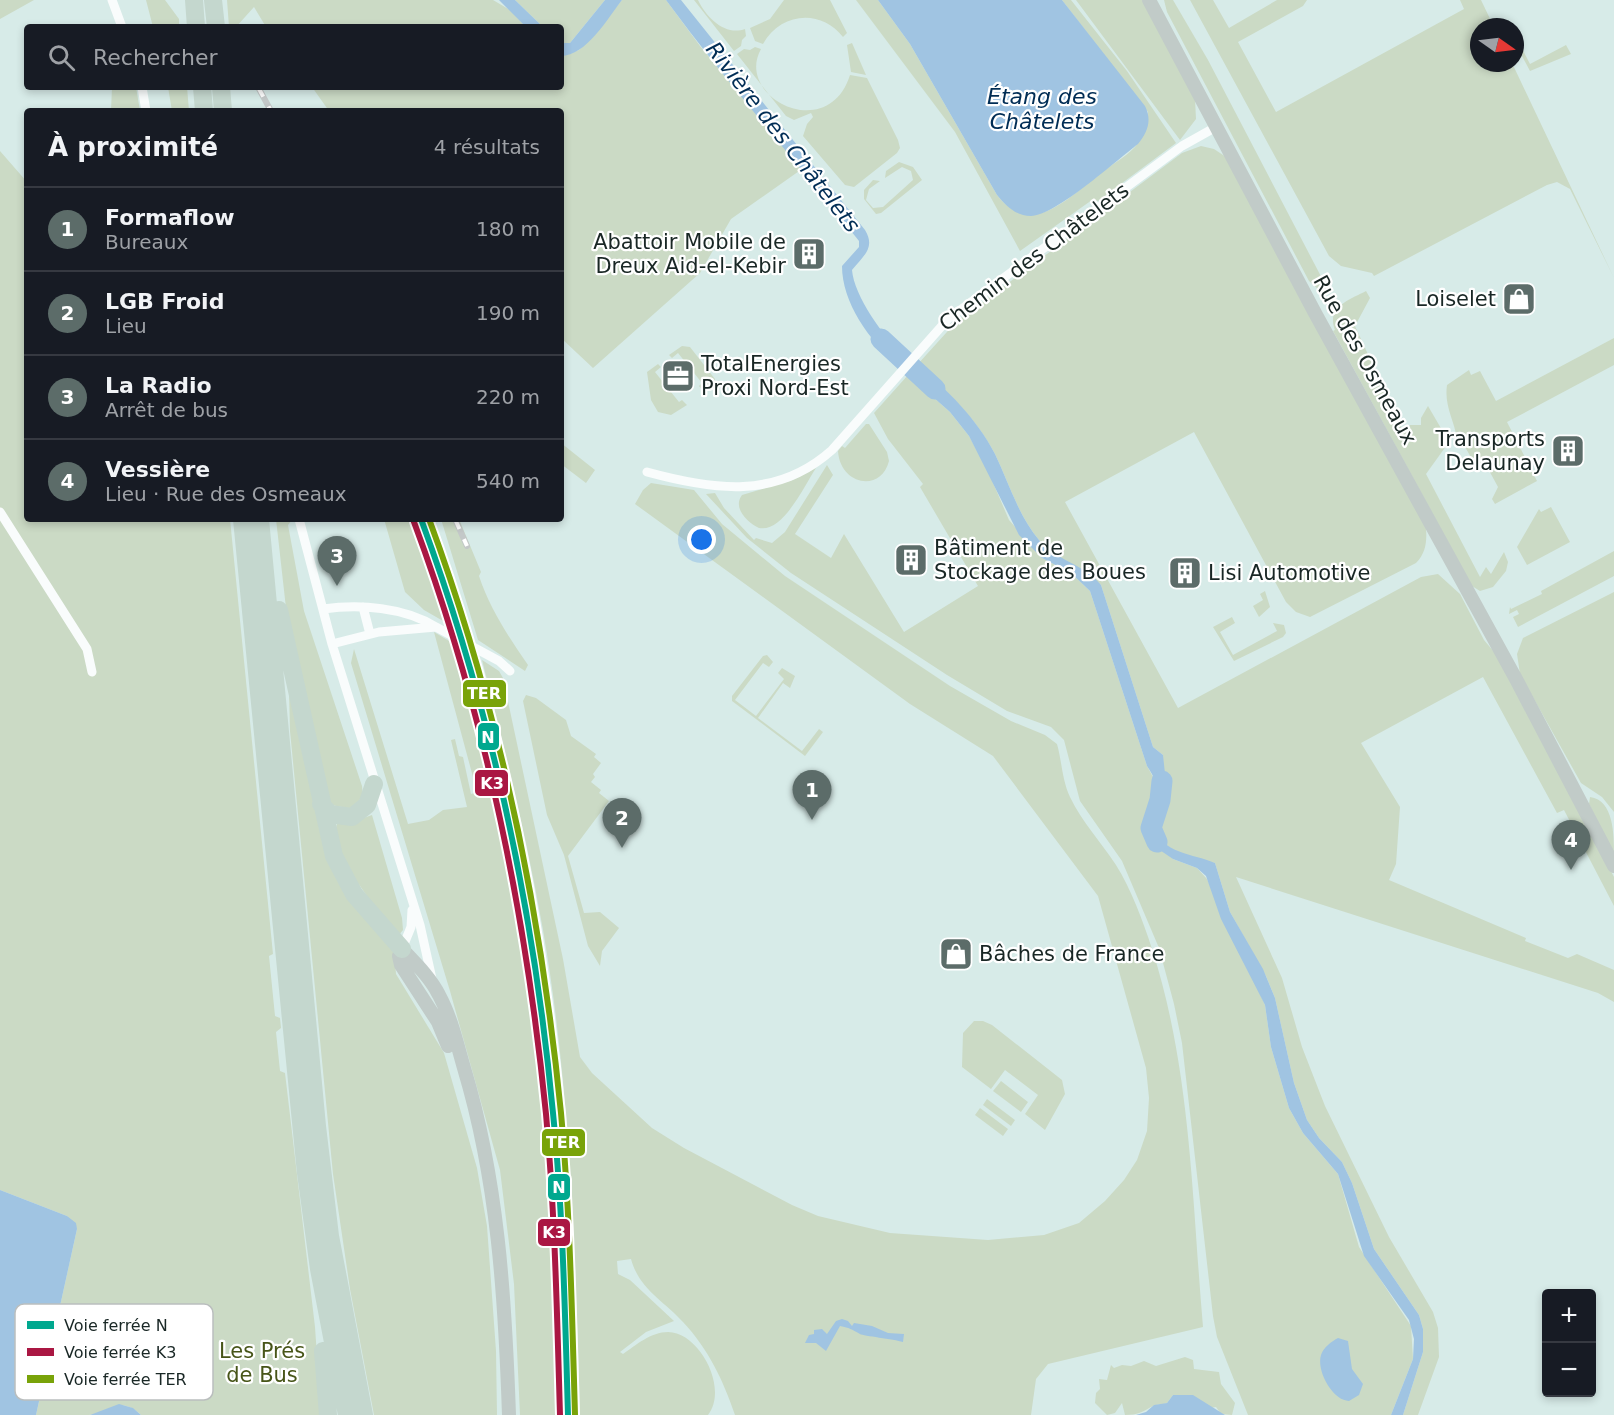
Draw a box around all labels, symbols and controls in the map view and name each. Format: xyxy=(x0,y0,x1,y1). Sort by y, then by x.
north arrow xyxy=(1470,18,1524,72)
search box xyxy=(24,24,564,90)
water label: Rivière des Châtelets xyxy=(701,37,865,237)
icon: search xyxy=(45,41,78,74)
text: Rechercher xyxy=(93,45,218,70)
water label: Étang des Châtelets xyxy=(987,84,1097,134)
text: À proximité xyxy=(48,132,218,162)
text: 4 résultats xyxy=(434,135,540,159)
street label: Chemin des Châtelets xyxy=(935,178,1133,336)
text: Formaflow xyxy=(105,205,235,230)
text: 1 xyxy=(61,217,74,241)
text: 180 m xyxy=(476,217,540,241)
text: Bureaux xyxy=(105,230,188,254)
place label: Abattoir Mobile de Dreux Aid-el-Kebir xyxy=(593,230,786,278)
building icon: Abattoir Mobile de Dreux Aid-el-Kebir xyxy=(791,236,827,272)
street label: Rue des Osmeaux xyxy=(1308,271,1422,449)
shop icon: Loiselet xyxy=(1501,281,1537,317)
place label: Loiselet xyxy=(1415,287,1496,311)
text: LGB Froid xyxy=(105,289,224,314)
text: 2 xyxy=(61,301,74,325)
text: 190 m xyxy=(476,301,540,325)
text: Lieu xyxy=(105,314,147,338)
place label: TotalEnergies Proxi Nord-Est xyxy=(700,352,849,400)
office icon: TotalEnergies Proxi Nord-Est xyxy=(660,358,696,394)
text: La Radio xyxy=(105,373,212,398)
text: 3 xyxy=(61,385,74,409)
text: 220 m xyxy=(476,385,540,409)
text: Arrêt de bus xyxy=(105,398,228,422)
place label: Transports Delaunay xyxy=(1435,427,1545,475)
building icon: Transports Delaunay xyxy=(1550,433,1586,469)
text: Vessière xyxy=(105,457,210,482)
text: 4 xyxy=(61,469,74,493)
text: 540 m xyxy=(476,469,540,493)
text: Lieu · Rue des Osmeaux xyxy=(105,482,347,506)
your location xyxy=(687,525,716,554)
pin: 3 xyxy=(318,536,356,586)
place label: Bâtiment de Stockage des Boues xyxy=(934,536,1146,584)
building icon: Bâtiment de Stockage des Boues xyxy=(893,542,929,578)
building icon: Lisi Automotive xyxy=(1167,555,1203,591)
place label: Lisi Automotive xyxy=(1208,561,1370,585)
line badge: TER xyxy=(462,679,507,708)
text: TER xyxy=(467,684,501,703)
line badge: N xyxy=(477,722,500,751)
text: N xyxy=(481,728,495,747)
line badge: K3 xyxy=(474,769,509,797)
pin: 1 xyxy=(792,770,832,820)
text: K3 xyxy=(480,774,504,793)
pin: 2 xyxy=(602,798,642,848)
pin: 4 xyxy=(1552,820,1590,870)
shop icon: Bâches de France xyxy=(938,936,974,972)
place label: Bâches de France xyxy=(979,942,1164,966)
line badge: TER xyxy=(541,1128,586,1157)
text: TER xyxy=(546,1133,580,1152)
line badge: N xyxy=(547,1173,571,1201)
text: N xyxy=(552,1178,566,1197)
line badge: K3 xyxy=(537,1218,571,1247)
text: K3 xyxy=(542,1223,566,1242)
map controls xyxy=(1542,1289,1596,1397)
button: + xyxy=(1542,1289,1596,1343)
legend xyxy=(15,1304,213,1400)
text: Voie ferrée N xyxy=(64,1316,168,1335)
park label: Les Prés de Bus xyxy=(219,1339,305,1387)
text: Voie ferrée K3 xyxy=(64,1343,176,1362)
button: − xyxy=(1542,1343,1596,1397)
text: Voie ferrée TER xyxy=(64,1370,187,1389)

